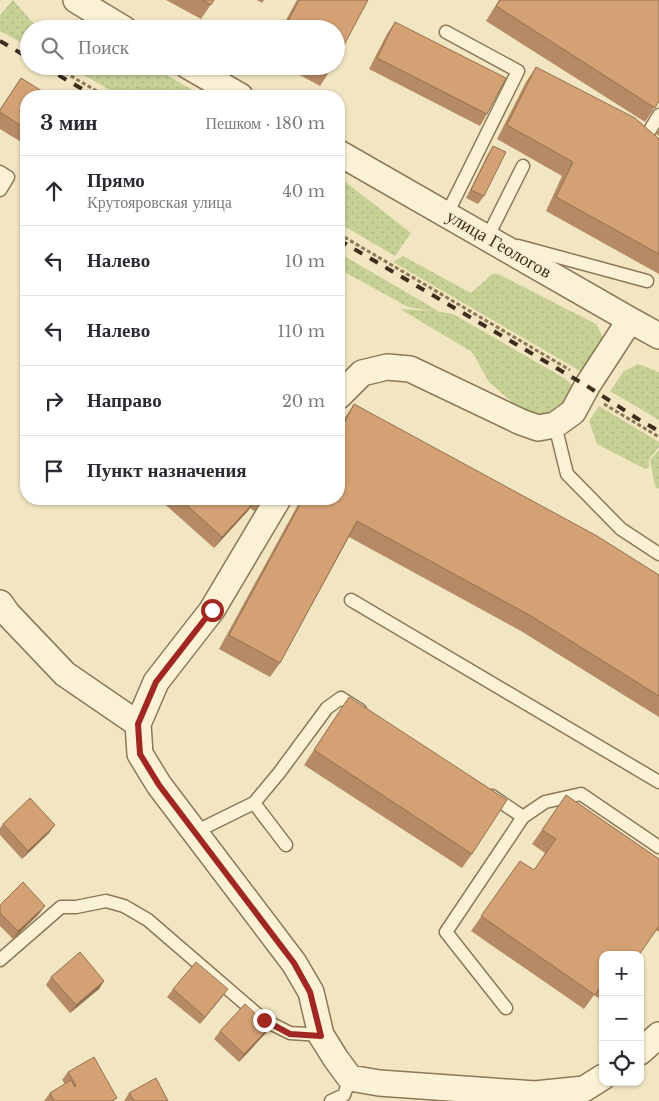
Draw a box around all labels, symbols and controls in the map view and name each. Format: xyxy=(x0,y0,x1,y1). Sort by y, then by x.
search box xyxy=(20,20,345,75)
icon: search xyxy=(38,34,66,62)
text: Поиск xyxy=(78,36,129,59)
text: 3 мин xyxy=(40,110,97,136)
text: Пешком · 180 m xyxy=(205,113,325,133)
text: Прямо xyxy=(87,169,145,192)
icon: ahead xyxy=(40,177,68,205)
text: 40 m xyxy=(282,181,325,201)
text: Крутояровская улица xyxy=(87,192,232,212)
street label: улица Геологов xyxy=(442,205,556,283)
icon: left xyxy=(40,247,68,275)
text: Налево xyxy=(87,249,150,272)
text: 10 m xyxy=(285,251,325,271)
icon: left xyxy=(40,317,68,345)
text: Налево xyxy=(87,319,150,342)
text: 110 m xyxy=(278,321,325,341)
icon: right xyxy=(40,387,68,415)
text: Направо xyxy=(87,389,162,412)
text: 20 m xyxy=(282,391,325,411)
icon: arrive xyxy=(40,457,68,485)
text: Пункт назначения xyxy=(87,459,247,482)
route start xyxy=(201,599,224,622)
map controls xyxy=(599,951,644,1086)
button: + xyxy=(599,951,644,996)
button: − xyxy=(599,996,644,1041)
route end xyxy=(253,1009,276,1032)
button: locate xyxy=(599,1041,644,1086)

